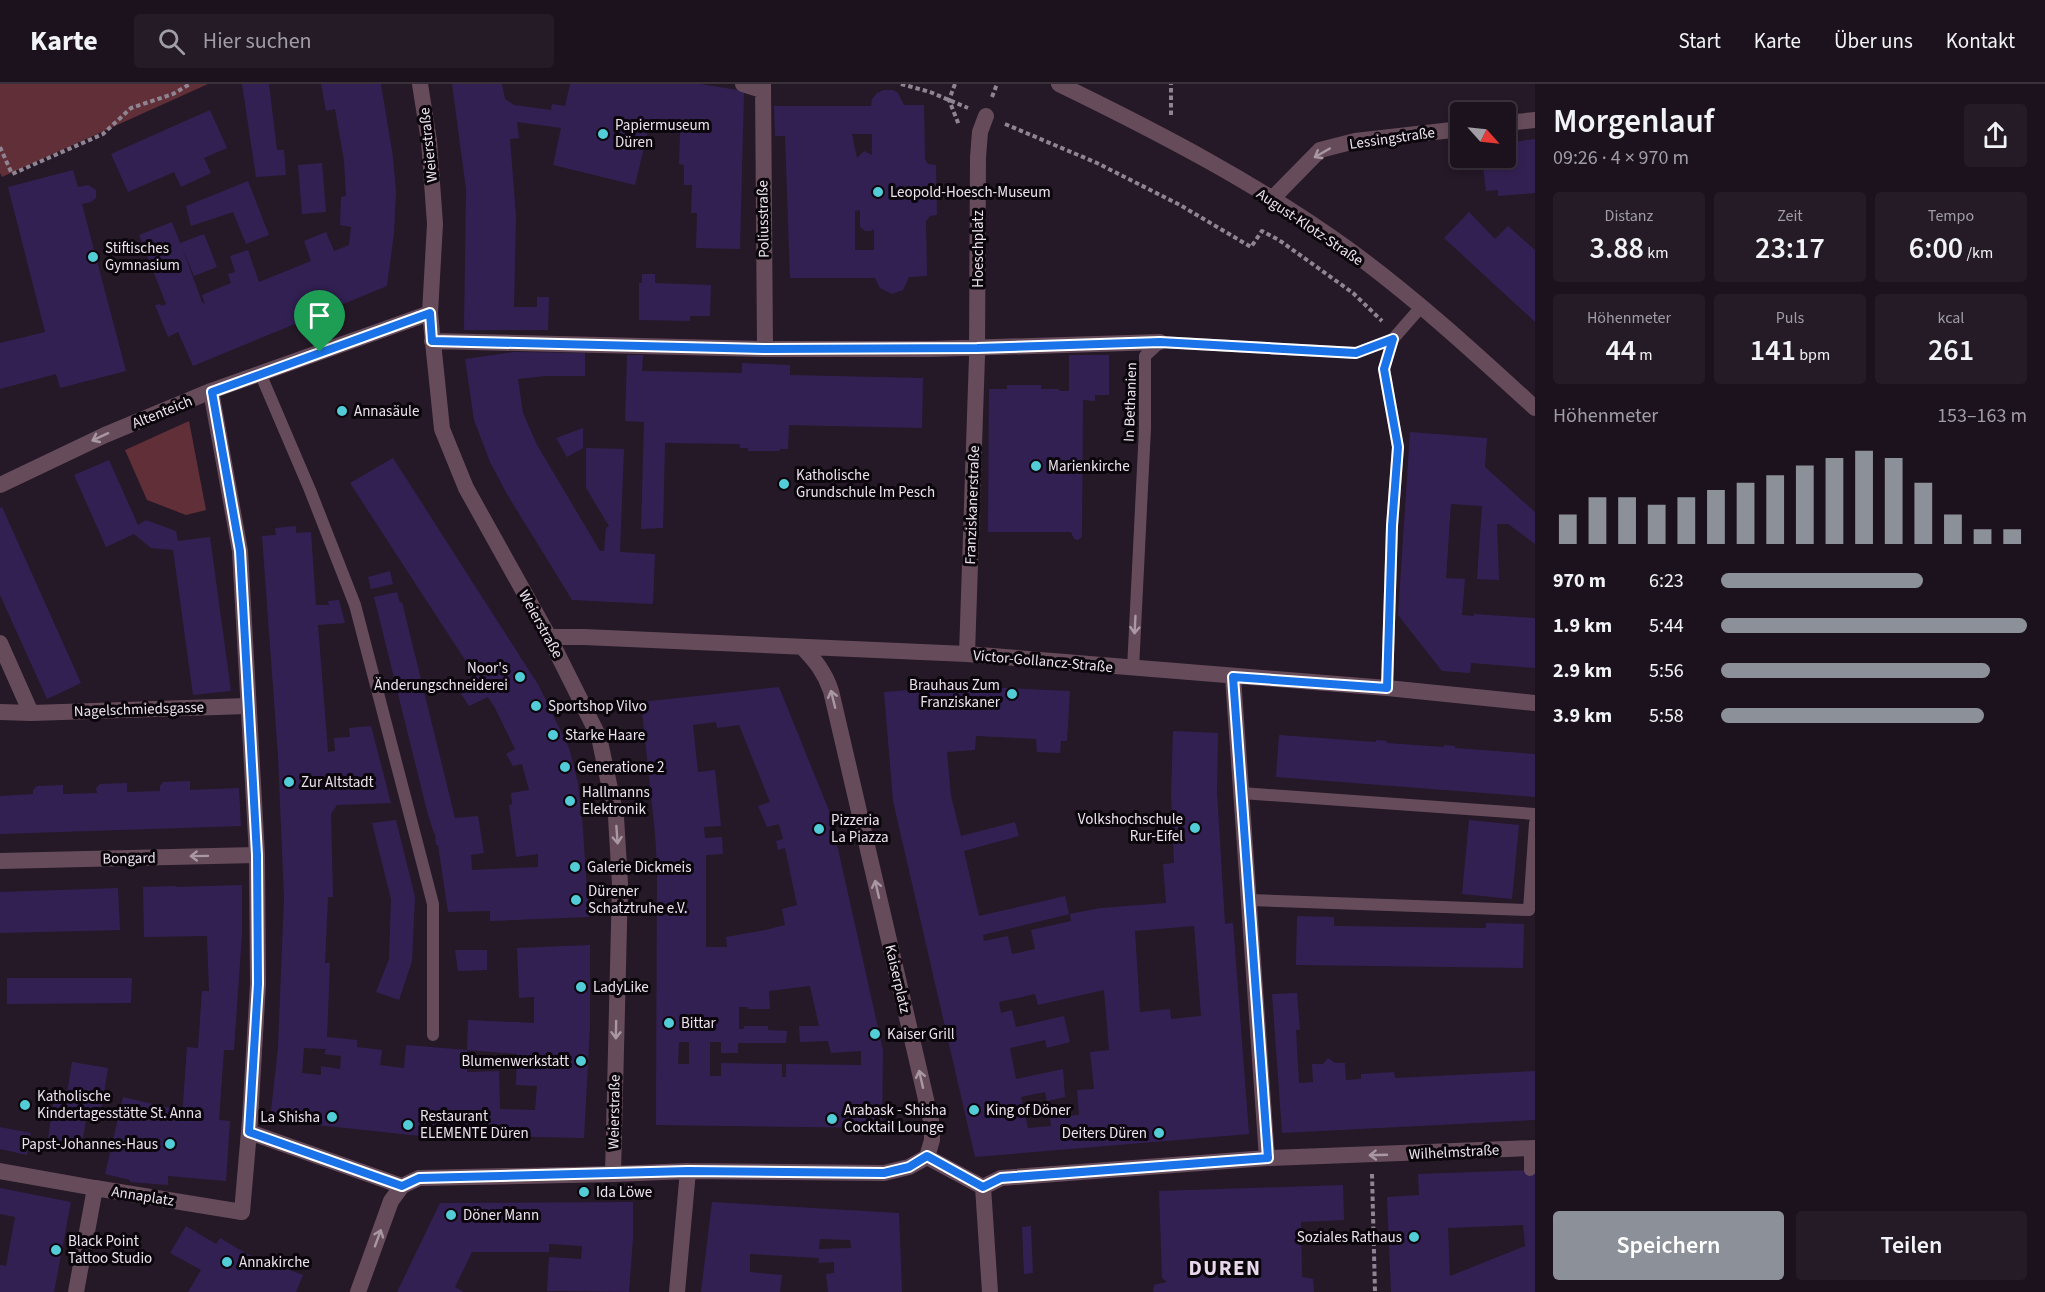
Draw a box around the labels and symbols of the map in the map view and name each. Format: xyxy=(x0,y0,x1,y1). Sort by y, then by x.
north arrow xyxy=(1450,102,1516,168)
street label: Weierstraße xyxy=(414,107,443,183)
place label: Papiermuseum Düren xyxy=(615,115,710,153)
street label: Lessingstraße xyxy=(1348,122,1436,155)
marker: Papiermuseum Düren xyxy=(596,127,610,141)
one-way arrow xyxy=(1314,147,1331,159)
street label: Poliusstraße xyxy=(752,180,775,258)
place label: Leopold-Hoesch-Museum xyxy=(890,182,1051,203)
street label: August-Klotz-Straße xyxy=(1252,184,1367,271)
marker: Leopold-Hoesch-Museum xyxy=(871,185,885,199)
street label: Hoeschplatz xyxy=(968,210,989,288)
place label: Stiftisches Gymnasium xyxy=(105,238,180,276)
marker: Stiftisches Gymnasium xyxy=(86,250,100,264)
pin xyxy=(294,290,345,352)
street label: In Bethanien xyxy=(1119,362,1142,442)
street label: Altenteich xyxy=(129,391,196,434)
place label: Annasäule xyxy=(354,401,419,422)
marker: Annasäule xyxy=(335,404,349,418)
one-way arrow xyxy=(92,432,110,444)
street label: Franziskanerstraße xyxy=(960,445,985,565)
place label: Marienkirche xyxy=(1048,456,1130,477)
marker: Marienkirche xyxy=(1029,459,1043,473)
place label: Katholische Grundschule Im Pesch xyxy=(796,465,935,503)
marker: Katholische Grundschule Im Pesch xyxy=(777,477,791,491)
street label: Weierstraße xyxy=(513,586,568,662)
one-way arrow xyxy=(1129,614,1140,634)
street label: Victor-Gollancz-Straße xyxy=(972,645,1114,678)
place label: Noor's Änderungschneiderei xyxy=(374,658,508,696)
marker: Noor's Änderungschneiderei xyxy=(513,670,527,684)
place label: Brauhaus Zum Franziskaner xyxy=(909,675,1001,713)
marker: Brauhaus Zum Franziskaner xyxy=(1005,687,1019,701)
one-way arrow xyxy=(826,690,838,709)
place label: Sportshop Vilvo xyxy=(548,696,647,717)
street label: Nagelschmiedsgasse xyxy=(74,697,204,722)
marker: Sportshop Vilvo xyxy=(529,699,543,713)
place label: Starke Haare xyxy=(565,725,645,746)
marker: Starke Haare xyxy=(546,728,560,742)
place label: Generatione 2 xyxy=(577,757,665,778)
marker: Generatione 2 xyxy=(558,760,572,774)
place label: Zur Altstadt xyxy=(301,772,374,793)
marker: Zur Altstadt xyxy=(282,775,296,789)
place label: Hallmanns Elektronik xyxy=(582,782,650,820)
marker: Hallmanns Elektronik xyxy=(563,794,577,808)
place label: Volkshochschule Rur-Eifel xyxy=(1078,809,1183,847)
place label: Pizzeria La Piazza xyxy=(831,810,889,848)
marker: Volkshochschule Rur-Eifel xyxy=(1188,821,1202,835)
marker: Pizzeria La Piazza xyxy=(812,822,826,836)
one-way arrow xyxy=(612,824,623,844)
street label: Bongard xyxy=(102,848,156,869)
one-way arrow xyxy=(189,850,209,862)
place label: Galerie Dickmeis xyxy=(587,857,691,878)
marker: Galerie Dickmeis xyxy=(568,860,582,874)
one-way arrow xyxy=(871,880,882,899)
place label: Dürener Schatztruhe e.V. xyxy=(588,881,688,919)
marker: Dürener Schatztruhe e.V. xyxy=(569,893,583,907)
street label: Kaiserplatz xyxy=(879,943,916,1015)
place label: LadyLike xyxy=(593,977,649,998)
marker: LadyLike xyxy=(574,980,588,994)
place label: Bittar xyxy=(681,1013,717,1034)
marker: Bittar xyxy=(662,1016,676,1030)
one-way arrow xyxy=(611,1019,622,1039)
place label: Kaiser Grill xyxy=(887,1024,955,1045)
marker: Kaiser Grill xyxy=(868,1027,882,1041)
place label: Blumenwerkstatt xyxy=(461,1051,569,1072)
marker: Blumenwerkstatt xyxy=(574,1054,588,1068)
one-way arrow xyxy=(915,1070,926,1089)
street label: Weierstraße xyxy=(603,1074,626,1150)
place label: Katholische Kindertagesstätte St. Anna xyxy=(37,1086,202,1124)
marker: Katholische Kindertagesstätte St. Anna xyxy=(18,1098,32,1112)
place label: Arabask - Shisha Cocktail Lounge xyxy=(844,1100,946,1138)
place label: King of Döner xyxy=(986,1100,1072,1121)
marker: King of Döner xyxy=(967,1103,981,1117)
place label: Restaurant ELEMENTE Düren xyxy=(420,1106,529,1144)
place label: La Shisha xyxy=(260,1107,320,1128)
marker: La Shisha xyxy=(325,1110,339,1124)
marker: Arabask - Shisha Cocktail Lounge xyxy=(825,1112,839,1126)
marker: Restaurant ELEMENTE Düren xyxy=(401,1118,415,1132)
place label: Deiters Düren xyxy=(1062,1123,1147,1144)
marker: Deiters Düren xyxy=(1152,1126,1166,1140)
place label: Papst-Johannes-Haus xyxy=(21,1134,158,1155)
marker: Papst-Johannes-Haus xyxy=(163,1137,177,1151)
street label: Wilhelmstraße xyxy=(1408,1140,1500,1165)
one-way arrow xyxy=(1368,1150,1388,1161)
street label: Annaplatz xyxy=(110,1181,176,1212)
place label: Ida Löwe xyxy=(596,1182,652,1203)
marker: Ida Löwe xyxy=(577,1185,591,1199)
place label: Döner Mann xyxy=(463,1205,539,1226)
marker: Döner Mann xyxy=(444,1208,458,1222)
place label: Soziales Rathaus xyxy=(1297,1227,1402,1248)
one-way arrow xyxy=(373,1229,384,1248)
marker: Soziales Rathaus xyxy=(1407,1230,1421,1244)
place label: Black Point Tattoo Studio xyxy=(68,1231,152,1269)
marker: Black Point Tattoo Studio xyxy=(49,1243,63,1257)
place label: Annakirche xyxy=(239,1252,310,1273)
district label: DUREN xyxy=(1188,1253,1262,1283)
marker: Annakirche xyxy=(220,1255,234,1269)

